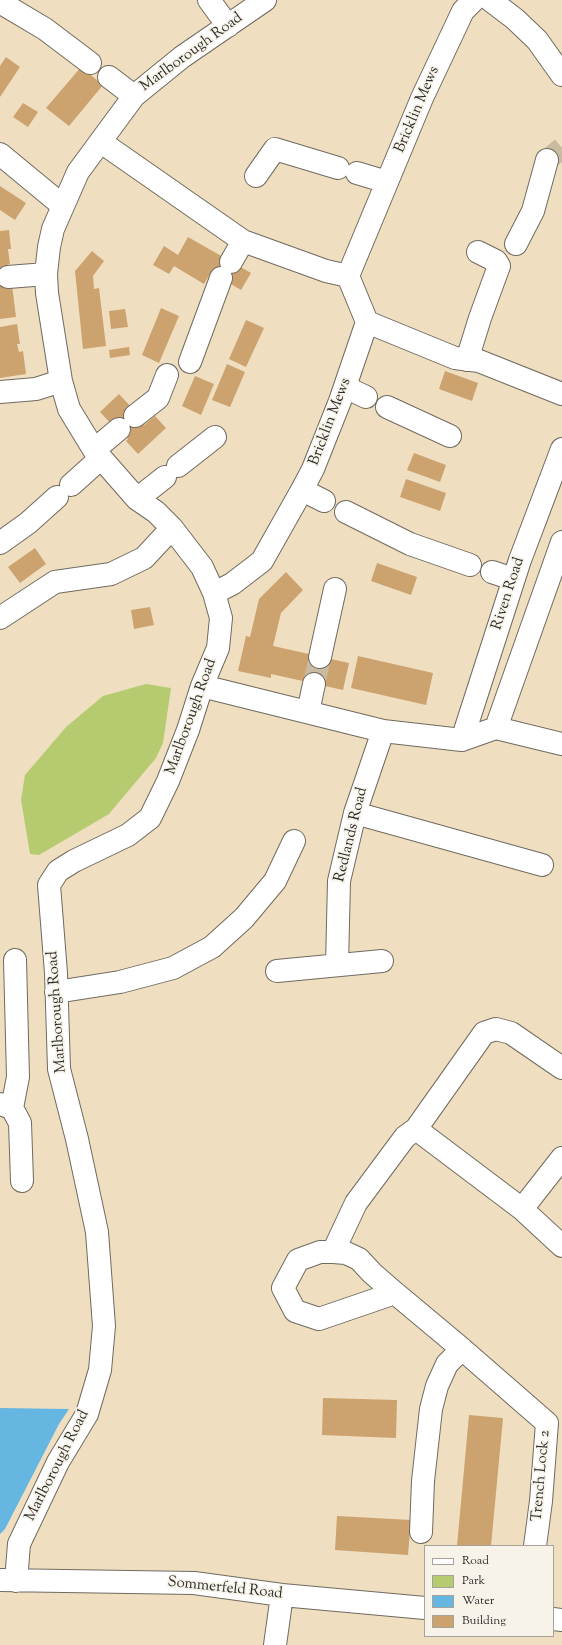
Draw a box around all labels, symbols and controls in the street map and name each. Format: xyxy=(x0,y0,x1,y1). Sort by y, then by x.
street label: Marlborough Road xyxy=(137,10,247,96)
street label: Bricklin Mews xyxy=(392,64,444,156)
street label: Bricklin Mews xyxy=(306,376,356,468)
street label: Riven Road xyxy=(489,555,529,633)
street label: Marlborough Road xyxy=(163,656,221,778)
street label: Redlands Road xyxy=(332,786,372,884)
street label: Marlborough Road xyxy=(45,950,71,1074)
street label: Marlborough Road xyxy=(22,1407,94,1525)
street label: Trench Lock 2 xyxy=(529,1430,555,1522)
legend xyxy=(424,1545,554,1637)
text: Road xyxy=(462,1552,489,1570)
text: Park xyxy=(462,1572,485,1590)
street label: Sommerfeld Road xyxy=(167,1574,283,1604)
text: Water xyxy=(462,1592,494,1610)
text: Building xyxy=(462,1612,506,1630)

